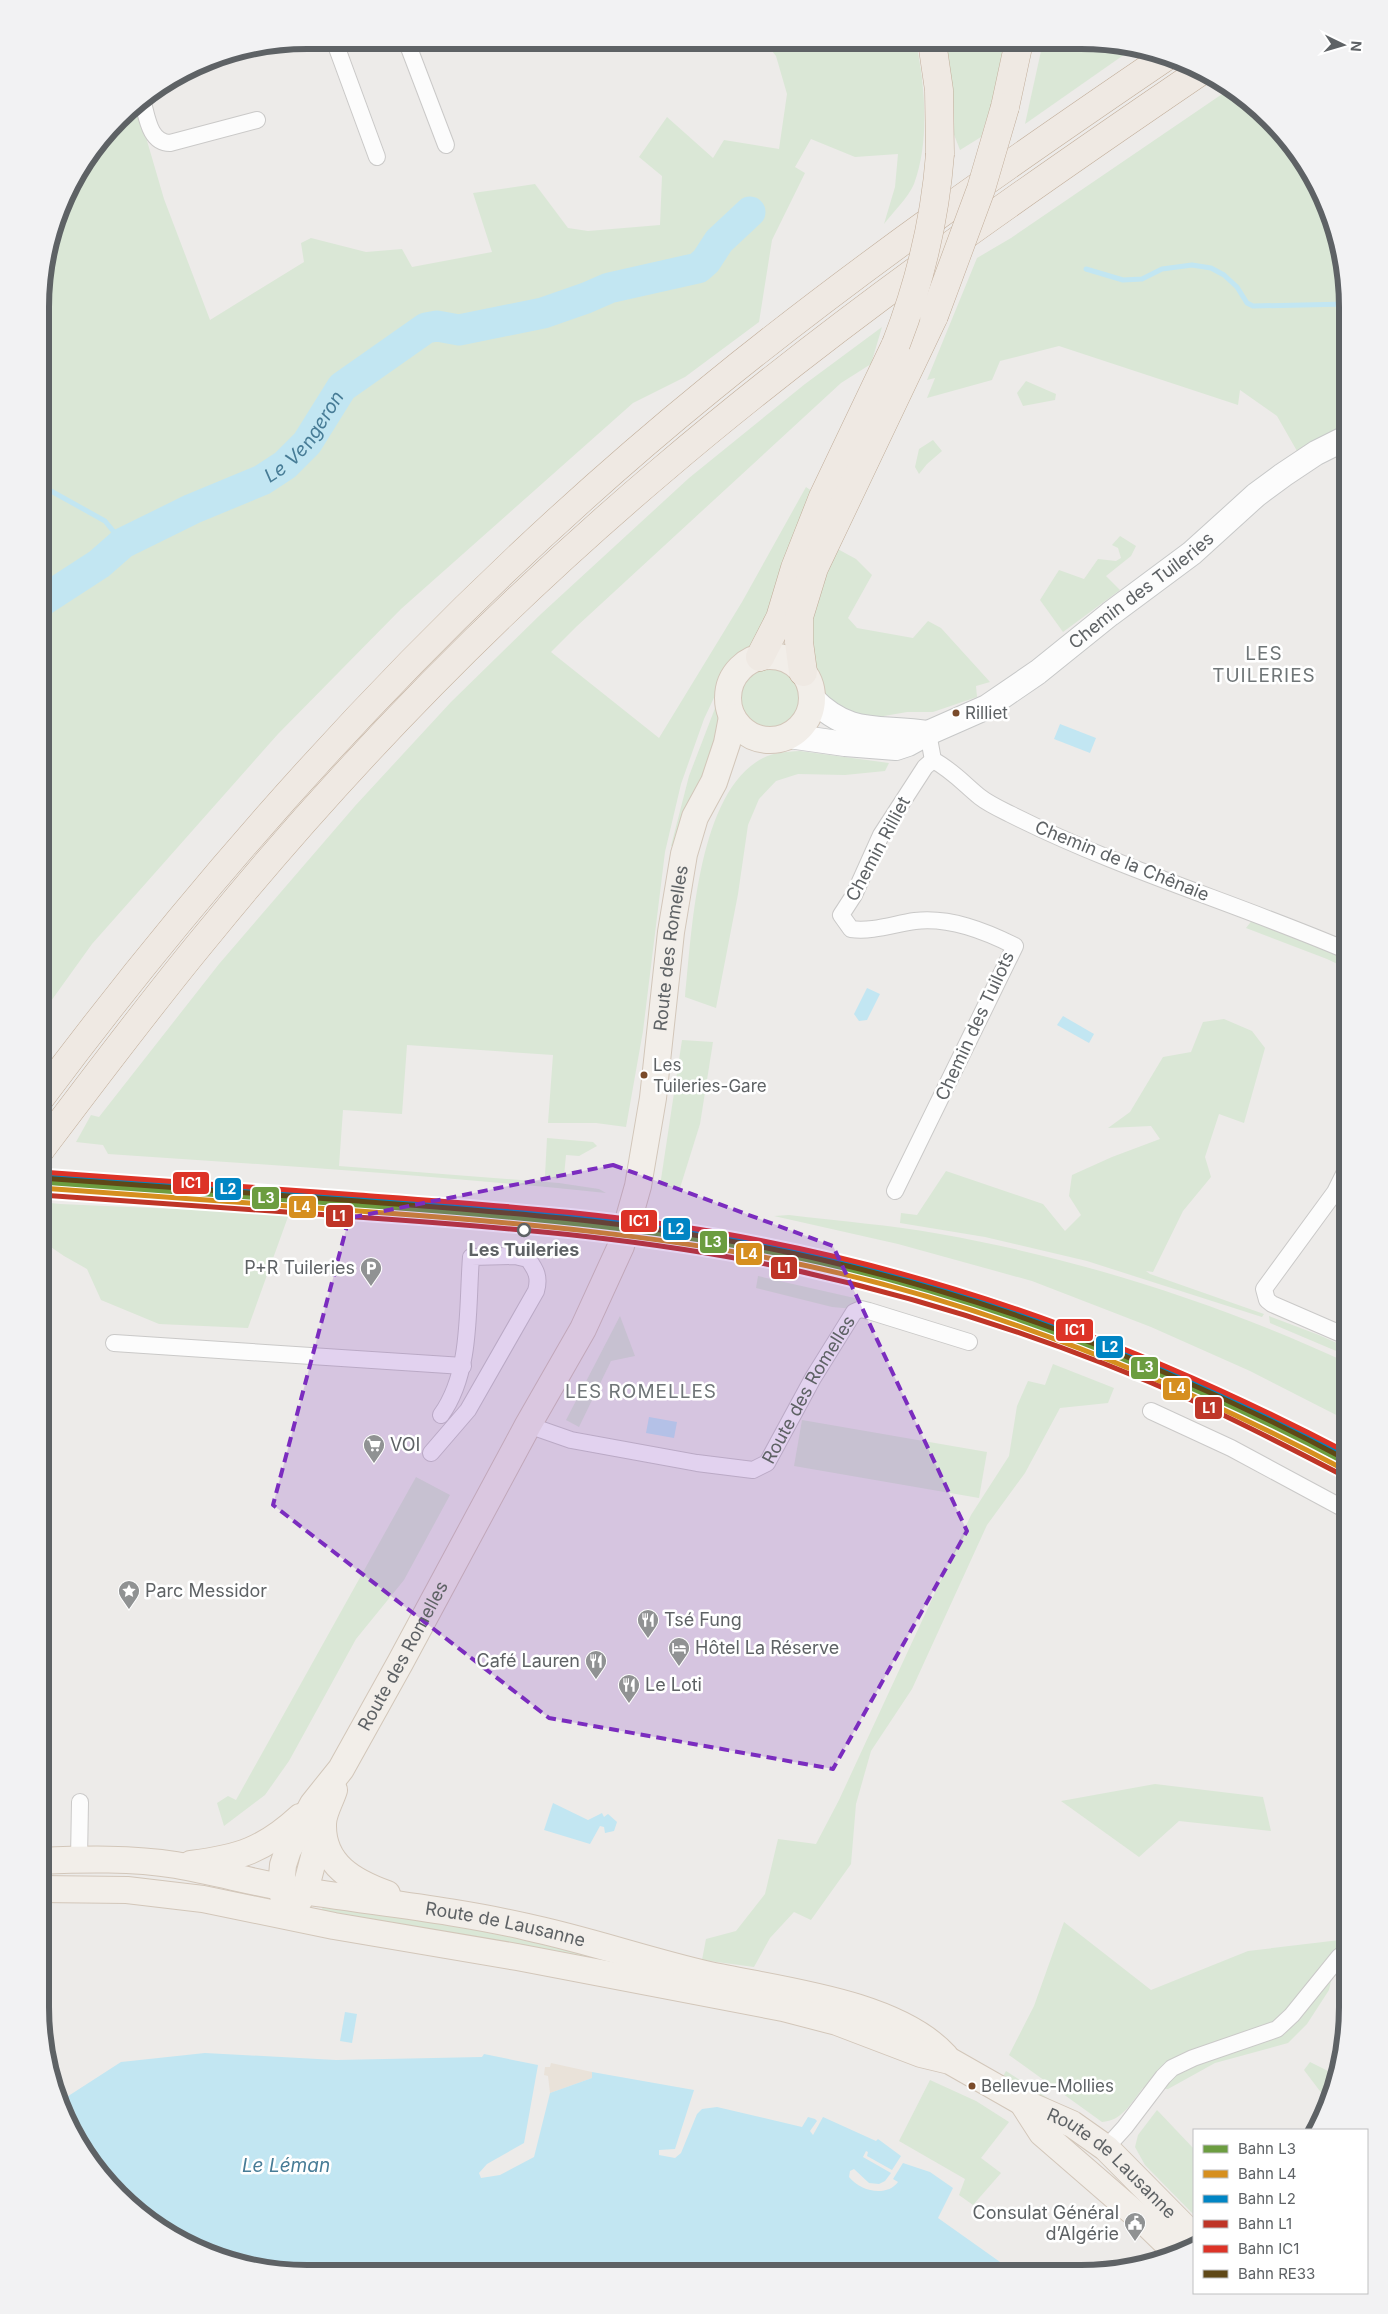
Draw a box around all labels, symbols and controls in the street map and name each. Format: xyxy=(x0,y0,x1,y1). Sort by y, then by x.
north arrow xyxy=(1318,20,1368,70)
text: N xyxy=(1348,40,1365,52)
water label: Le Vengeron xyxy=(260,387,349,487)
street label: Chemin des Tuileries xyxy=(1064,528,1218,653)
district label: LES TUILERIES xyxy=(1212,642,1316,687)
place label: Rilliet xyxy=(965,703,1008,723)
marker: Rilliet xyxy=(951,708,961,718)
street label: Chemin Rilliet xyxy=(841,793,914,905)
street label: Chemin de la Chênaie xyxy=(1032,816,1212,905)
street label: Route des Romelles xyxy=(649,863,692,1032)
street label: Chemin des Tuilots xyxy=(931,948,1018,1104)
place label: Les Tuileries-Gare xyxy=(653,1055,767,1096)
marker: Les Tuileries-Gare xyxy=(639,1070,649,1080)
line badge: IC1 xyxy=(172,1171,210,1195)
text: IC1 xyxy=(181,1174,201,1191)
line badge: L2 xyxy=(214,1177,242,1201)
text: L2 xyxy=(220,1180,237,1197)
line badge: L3 xyxy=(251,1186,280,1210)
text: L3 xyxy=(258,1189,274,1206)
line badge: L4 xyxy=(288,1195,317,1219)
text: L4 xyxy=(293,1198,311,1215)
line badge: L1 xyxy=(325,1204,354,1228)
text: L1 xyxy=(332,1207,346,1224)
line badge: IC1 xyxy=(620,1209,658,1233)
text: IC1 xyxy=(629,1212,649,1229)
line badge: L2 xyxy=(662,1217,691,1241)
text: L2 xyxy=(668,1220,685,1237)
marker: Les Tuileries xyxy=(517,1223,531,1237)
line badge: L3 xyxy=(699,1230,728,1254)
text: L3 xyxy=(705,1233,721,1250)
place label: Les Tuileries xyxy=(469,1239,579,1260)
line badge: L4 xyxy=(735,1242,763,1266)
text: L4 xyxy=(740,1245,758,1262)
parking icon: P+R Tuileries xyxy=(359,1256,383,1287)
line badge: L1 xyxy=(770,1256,798,1280)
place label: P+R Tuileries xyxy=(244,1257,355,1278)
text: L1 xyxy=(777,1259,791,1276)
street label: Route des Romelles xyxy=(758,1312,859,1467)
line badge: IC1 xyxy=(1055,1318,1094,1342)
text: IC1 xyxy=(1065,1321,1085,1338)
line badge: L2 xyxy=(1095,1335,1124,1359)
text: L2 xyxy=(1102,1338,1119,1355)
line badge: L3 xyxy=(1130,1356,1159,1380)
text: L3 xyxy=(1137,1358,1153,1375)
line badge: L4 xyxy=(1162,1377,1191,1401)
text: L4 xyxy=(1168,1379,1186,1396)
district label: LES ROMELLES xyxy=(565,1380,717,1403)
line badge: L1 xyxy=(1194,1396,1223,1420)
text: L1 xyxy=(1202,1399,1216,1416)
supermarket icon: VOI xyxy=(362,1433,386,1464)
place label: VOI xyxy=(390,1434,420,1455)
street label: Route des Romelles xyxy=(353,1577,452,1734)
place icon: Parc Messidor xyxy=(117,1579,141,1610)
place label: Parc Messidor xyxy=(145,1580,267,1601)
restaurant icon: Tsé Fung xyxy=(636,1608,660,1639)
place label: Tsé Fung xyxy=(664,1609,742,1630)
hotel icon: Hôtel La Réserve xyxy=(667,1636,691,1667)
place label: Hôtel La Réserve xyxy=(695,1637,839,1658)
restaurant icon: Café Lauren xyxy=(584,1649,608,1680)
place label: Café Lauren xyxy=(477,1650,580,1671)
restaurant icon: Le Loti xyxy=(617,1673,641,1704)
place label: Le Loti xyxy=(645,1674,702,1695)
street label: Route de Lausanne xyxy=(424,1898,588,1951)
place label: Bellevue-Mollies xyxy=(981,2076,1114,2096)
marker: Bellevue-Mollies xyxy=(967,2081,977,2091)
street label: Route de Lausanne xyxy=(1044,2103,1181,2223)
legend xyxy=(1193,2129,1368,2294)
text: Bahn L3 xyxy=(1238,2139,1296,2158)
water label: Le Léman xyxy=(242,2154,330,2177)
text: Bahn L4 xyxy=(1238,2164,1296,2183)
text: Bahn L2 xyxy=(1238,2189,1296,2208)
place label: Consulat Général d’Algérie xyxy=(973,2202,1119,2244)
public building icon: Consulat Général d’Algérie xyxy=(1123,2211,1147,2242)
text: Bahn L1 xyxy=(1238,2214,1292,2233)
text: Bahn IC1 xyxy=(1238,2239,1299,2258)
text: Bahn RE33 xyxy=(1238,2264,1315,2283)

